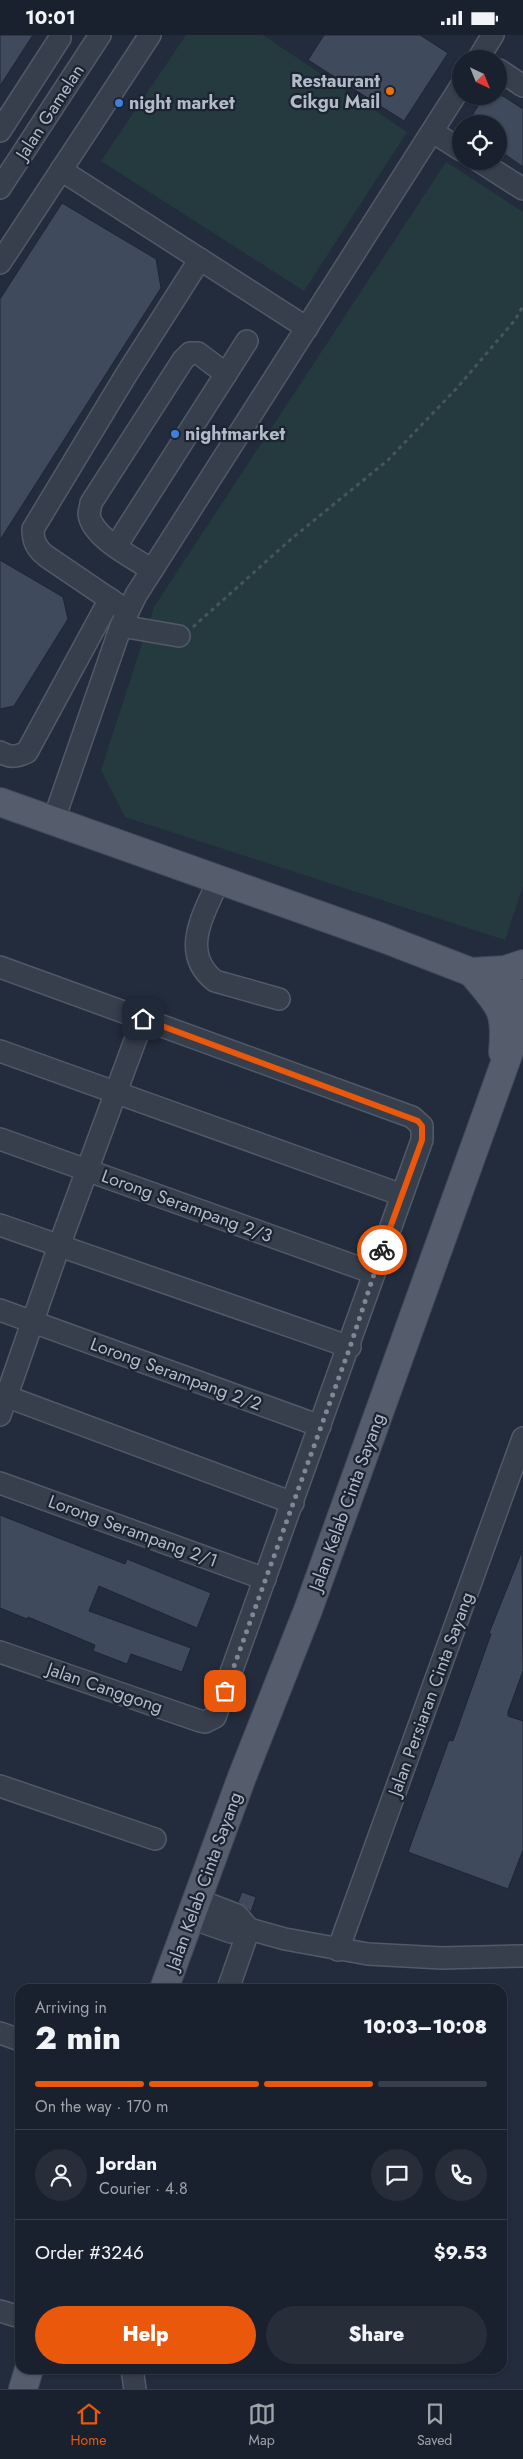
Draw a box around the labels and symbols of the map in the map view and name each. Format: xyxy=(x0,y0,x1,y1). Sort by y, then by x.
north arrow xyxy=(452,50,508,105)
street label: Jalan Gamelan xyxy=(8,59,91,166)
place label: Restaurant Cikgu Mail xyxy=(290,68,380,115)
marker: Restaurant Cikgu Mail xyxy=(384,85,396,97)
place label: night market xyxy=(129,90,235,116)
marker: night market xyxy=(113,97,125,109)
place label: nightmarket xyxy=(185,421,286,447)
marker: nightmarket xyxy=(169,428,181,440)
pin xyxy=(122,998,164,1040)
street label: Lorong Serampang 2/3 xyxy=(98,1163,276,1249)
courier xyxy=(357,1225,407,1275)
street label: Lorong Serampang 2/2 xyxy=(87,1331,265,1417)
street label: Jalan Kelab Cinta Sayang xyxy=(302,1409,391,1596)
street label: Lorong Serampang 2/1 xyxy=(45,1488,221,1574)
street label: Jalan Persiaran Cinta Sayang xyxy=(381,1588,480,1801)
street label: Jalan Canggong xyxy=(42,1655,166,1720)
pin xyxy=(204,1670,246,1712)
street label: Jalan Kelab Cinta Sayang xyxy=(159,1788,248,1975)

